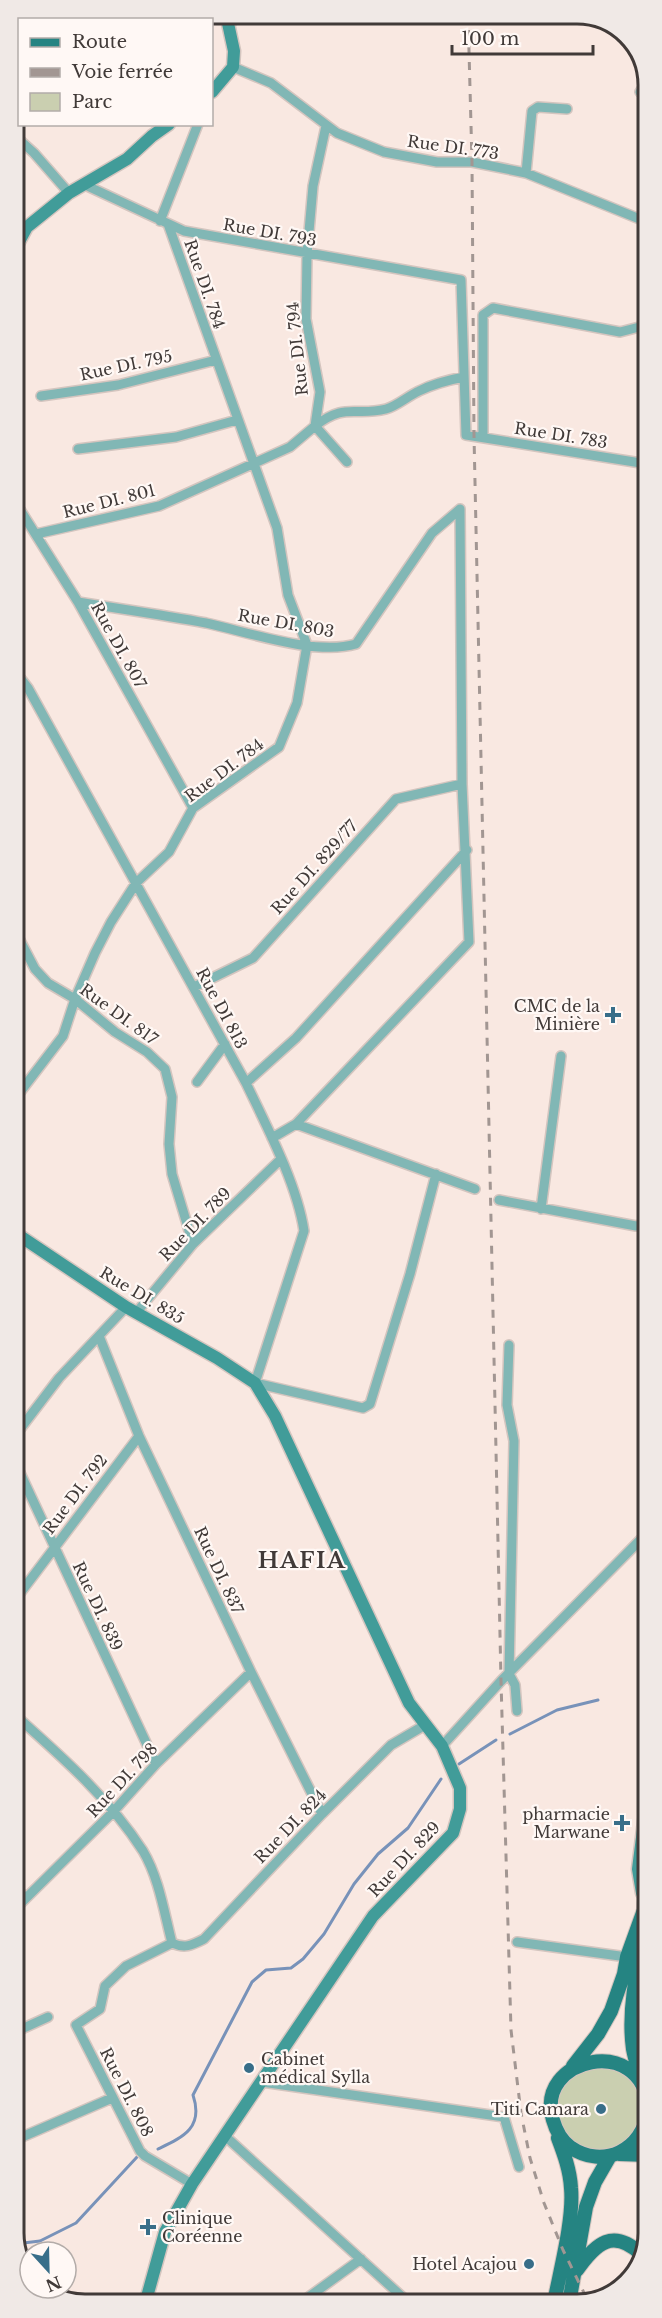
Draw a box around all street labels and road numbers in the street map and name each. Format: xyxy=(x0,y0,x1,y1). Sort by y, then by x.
street label: Rue DI. 773 xyxy=(406,131,500,163)
street label: Rue DI. 793 xyxy=(222,214,318,250)
street label: Rue DI. 784 xyxy=(180,236,230,332)
street label: Rue DI. 794 xyxy=(282,301,312,397)
street label: Rue DI. 795 xyxy=(78,345,174,385)
street label: Rue DI. 783 xyxy=(513,418,609,452)
street label: Rue DI. 801 xyxy=(61,480,157,522)
street label: Rue DI. 807 xyxy=(87,598,151,693)
street label: Rue DI. 803 xyxy=(236,605,336,641)
street label: Rue DI. 784 xyxy=(181,734,267,806)
street label: Rue DI. 829/77 xyxy=(266,815,362,918)
street label: Rue DI 813 xyxy=(192,964,252,1052)
street label: Rue DI. 817 xyxy=(76,979,163,1050)
street label: Rue DI. 789 xyxy=(155,1183,235,1265)
street label: Rue DI. 835 xyxy=(96,1262,188,1328)
street label: Rue DI. 792 xyxy=(39,1450,111,1538)
street label: Rue DI. 837 xyxy=(190,1523,248,1618)
street label: Rue DI. 839 xyxy=(69,1558,127,1654)
street label: Rue DI. 798 xyxy=(82,1739,162,1821)
street label: Rue DI. 824 xyxy=(250,1785,330,1867)
street label: Rue DI. 829 xyxy=(364,1817,444,1901)
street label: Rue DI. 808 xyxy=(96,2044,158,2140)

